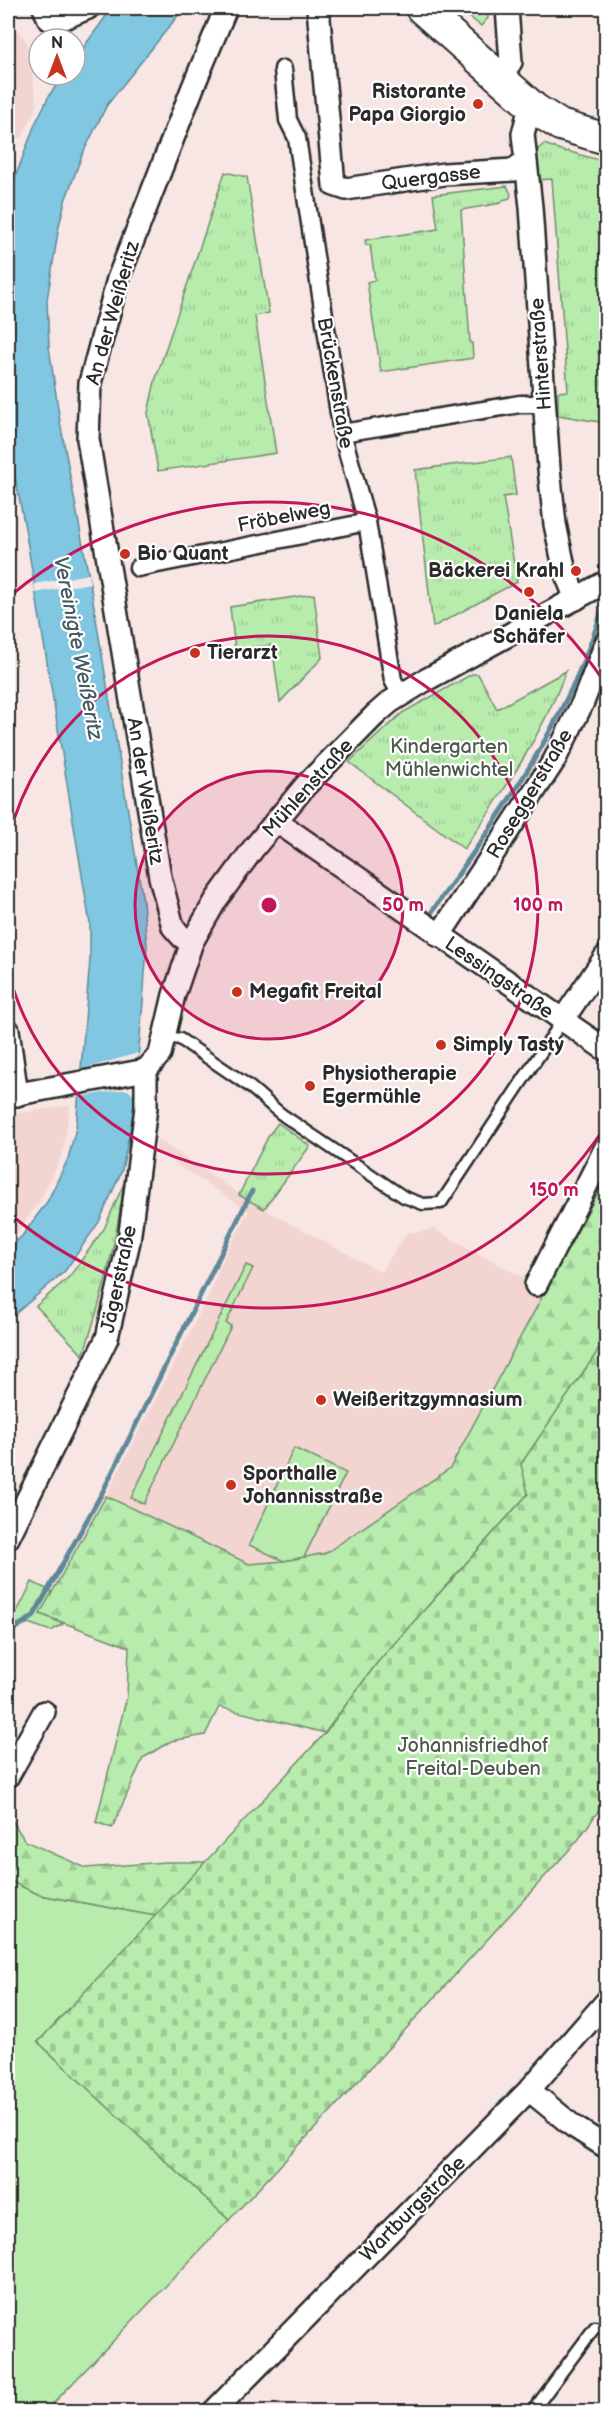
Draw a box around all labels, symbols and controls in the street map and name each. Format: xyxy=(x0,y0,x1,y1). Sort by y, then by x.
north arrow xyxy=(27,27,87,87)
text: N xyxy=(51,34,63,53)
place label: Ristorante Papa Giorgio xyxy=(348,80,466,127)
marker: Ristorante Papa Giorgio xyxy=(471,97,485,111)
street label: Quergasse xyxy=(380,160,482,196)
street label: An der Weißeritz xyxy=(81,238,145,388)
street label: Hinterstraße xyxy=(525,297,557,411)
street label: Brückenstraße xyxy=(312,316,358,451)
street label: Fröbelweg xyxy=(235,496,333,538)
place label: Bio Quant xyxy=(137,542,229,566)
marker: Bio Quant xyxy=(118,547,132,561)
water label: Vereinigte Weißeritz xyxy=(48,554,108,742)
place label: Bäckerei Krahl xyxy=(428,559,564,583)
marker: Bäckerei Krahl xyxy=(569,564,583,578)
marker: Daniela Schäfer xyxy=(522,585,536,599)
place label: Daniela Schäfer xyxy=(493,602,566,649)
place label: Tierarzt xyxy=(207,641,278,665)
marker: Tierarzt xyxy=(188,646,202,660)
street label: An der Weißeritz xyxy=(122,716,169,867)
street label: Roseggerstraße xyxy=(482,725,578,863)
street label: Mühlenstraße xyxy=(258,734,359,842)
park label: Kindergarten Mühlenwichtel xyxy=(385,735,513,782)
centre of rings xyxy=(259,895,279,915)
text: 50 m xyxy=(382,895,424,916)
text: 100 m xyxy=(513,895,563,916)
street label: Lessingstraße xyxy=(440,932,558,1024)
place label: Megafit Freital xyxy=(249,980,382,1004)
marker: Megafit Freital xyxy=(230,985,244,999)
place label: Simply Tasty xyxy=(453,1033,565,1057)
marker: Simply Tasty xyxy=(434,1038,448,1052)
place label: Physiotherapie Egermühle xyxy=(322,1062,457,1109)
marker: Physiotherapie Egermühle xyxy=(303,1079,317,1093)
text: 150 m xyxy=(529,1180,579,1201)
street label: Jägerstraße xyxy=(96,1223,142,1335)
place label: Weißeritzgymnasium xyxy=(333,1388,522,1412)
marker: Weißeritzgymnasium xyxy=(314,1393,328,1407)
place label: Sporthalle Johannisstraße xyxy=(243,1462,383,1509)
marker: Sporthalle Johannisstraße xyxy=(224,1478,238,1492)
park label: Johannisfriedhof Freital-Deuben xyxy=(398,1734,548,1781)
street label: Wartburgstraße xyxy=(355,2151,471,2267)

